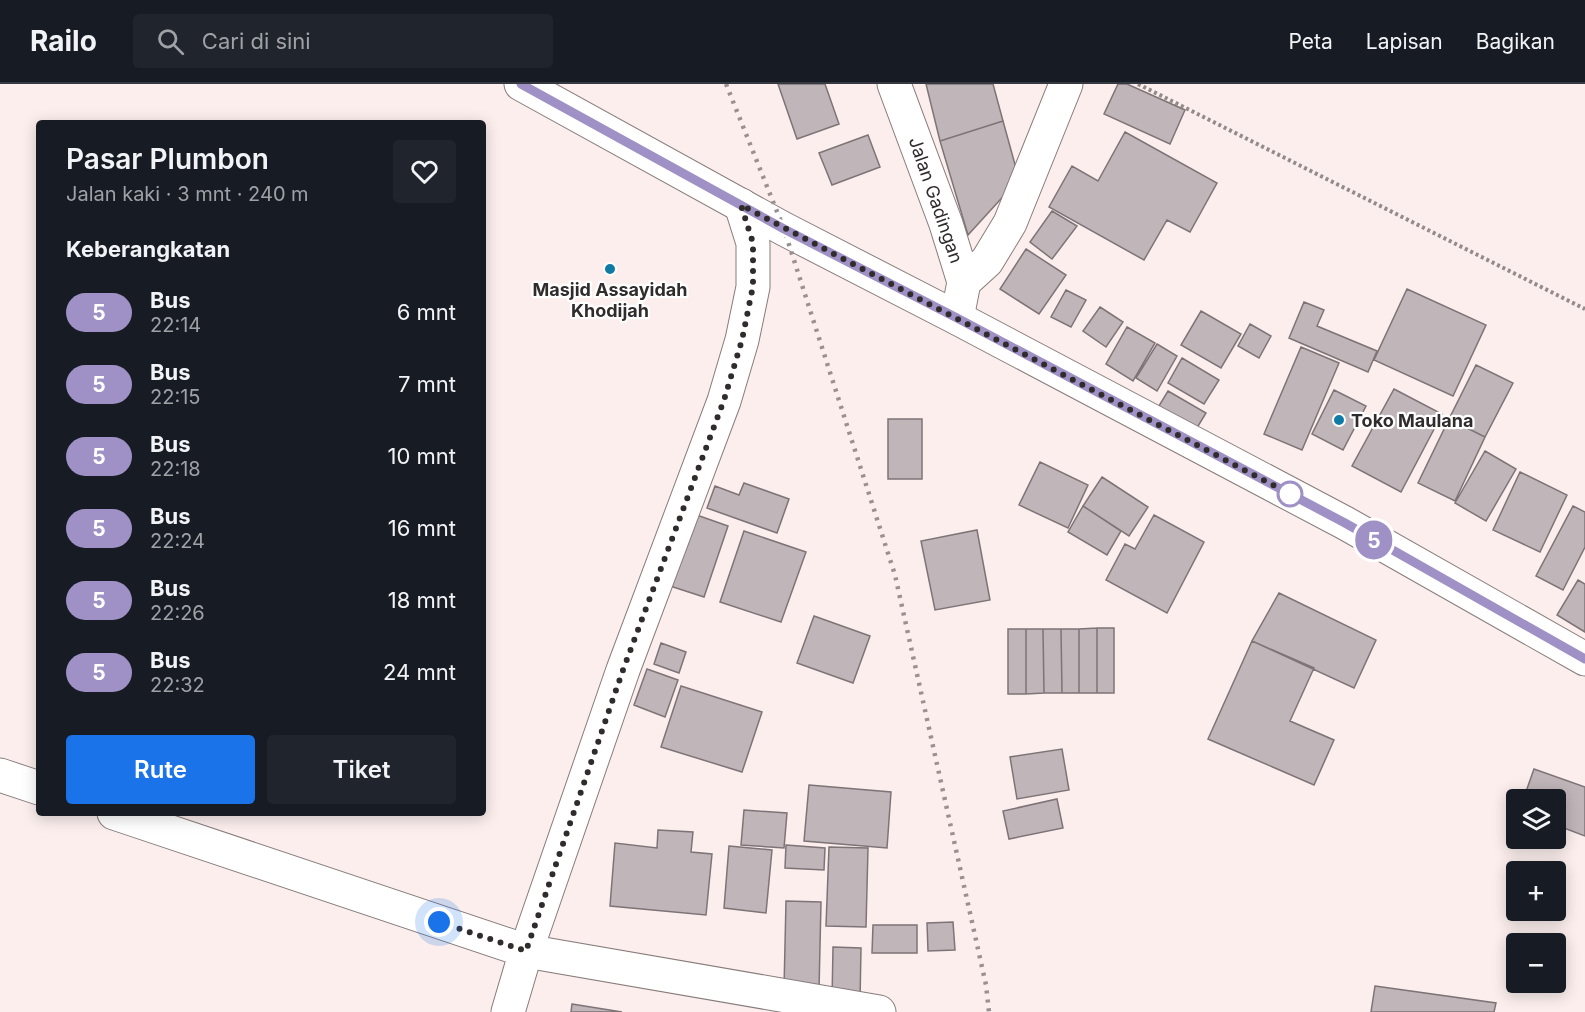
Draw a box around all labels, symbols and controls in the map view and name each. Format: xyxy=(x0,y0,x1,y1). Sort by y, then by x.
search box xyxy=(133,14,553,68)
text: Railo xyxy=(30,24,97,58)
icon: search xyxy=(154,25,187,58)
text: Cari di sini xyxy=(202,28,311,54)
text: Peta xyxy=(1289,29,1333,54)
text: Lapisan xyxy=(1366,29,1443,54)
text: Bagikan xyxy=(1476,29,1555,54)
street label: Jalan Gadingan xyxy=(905,134,967,266)
button: heart xyxy=(393,140,456,203)
text: Pasar Plumbon xyxy=(66,142,269,176)
text: Jalan kaki · 3 mnt · 240 m xyxy=(66,182,309,206)
text: Keberangkatan xyxy=(66,236,230,262)
marker: Masjid Assayidah Khodijah xyxy=(603,262,617,276)
place label: Masjid Assayidah Khodijah xyxy=(533,279,687,321)
text: Bus xyxy=(150,287,191,313)
text: 6 mnt xyxy=(397,299,456,325)
text: 5 xyxy=(92,300,106,325)
text: 22:14 xyxy=(150,313,201,337)
text: Bus xyxy=(150,359,191,385)
text: 7 mnt xyxy=(398,371,456,397)
text: 5 xyxy=(92,372,106,397)
text: 22:15 xyxy=(150,385,200,409)
place label: Toko Maulana xyxy=(1351,410,1473,431)
marker: Toko Maulana xyxy=(1332,413,1346,427)
text: Bus xyxy=(150,431,191,457)
text: 10 mnt xyxy=(388,443,456,469)
text: 5 xyxy=(92,444,106,469)
text: 22:18 xyxy=(150,457,201,481)
unlabelled marker xyxy=(1277,481,1303,507)
text: Bus xyxy=(150,503,191,529)
text: 16 mnt xyxy=(388,515,456,541)
text: 5 xyxy=(92,516,106,541)
line badge: 5 xyxy=(1354,520,1394,560)
text: 5 xyxy=(1367,528,1381,553)
text: 22:24 xyxy=(150,529,205,553)
text: Bus xyxy=(150,575,191,601)
text: 18 mnt xyxy=(388,587,456,613)
text: 5 xyxy=(92,588,106,613)
text: 22:26 xyxy=(150,601,205,625)
text: Bus xyxy=(150,647,191,673)
text: 24 mnt xyxy=(383,659,456,685)
text: 5 xyxy=(92,660,106,685)
text: 22:32 xyxy=(150,673,205,697)
button: Rute xyxy=(66,735,255,804)
button: Tiket xyxy=(267,735,456,804)
map controls xyxy=(1506,789,1566,993)
button: layers xyxy=(1506,789,1566,849)
button: + xyxy=(1506,861,1566,921)
your location xyxy=(424,907,454,937)
button: − xyxy=(1506,933,1566,993)

